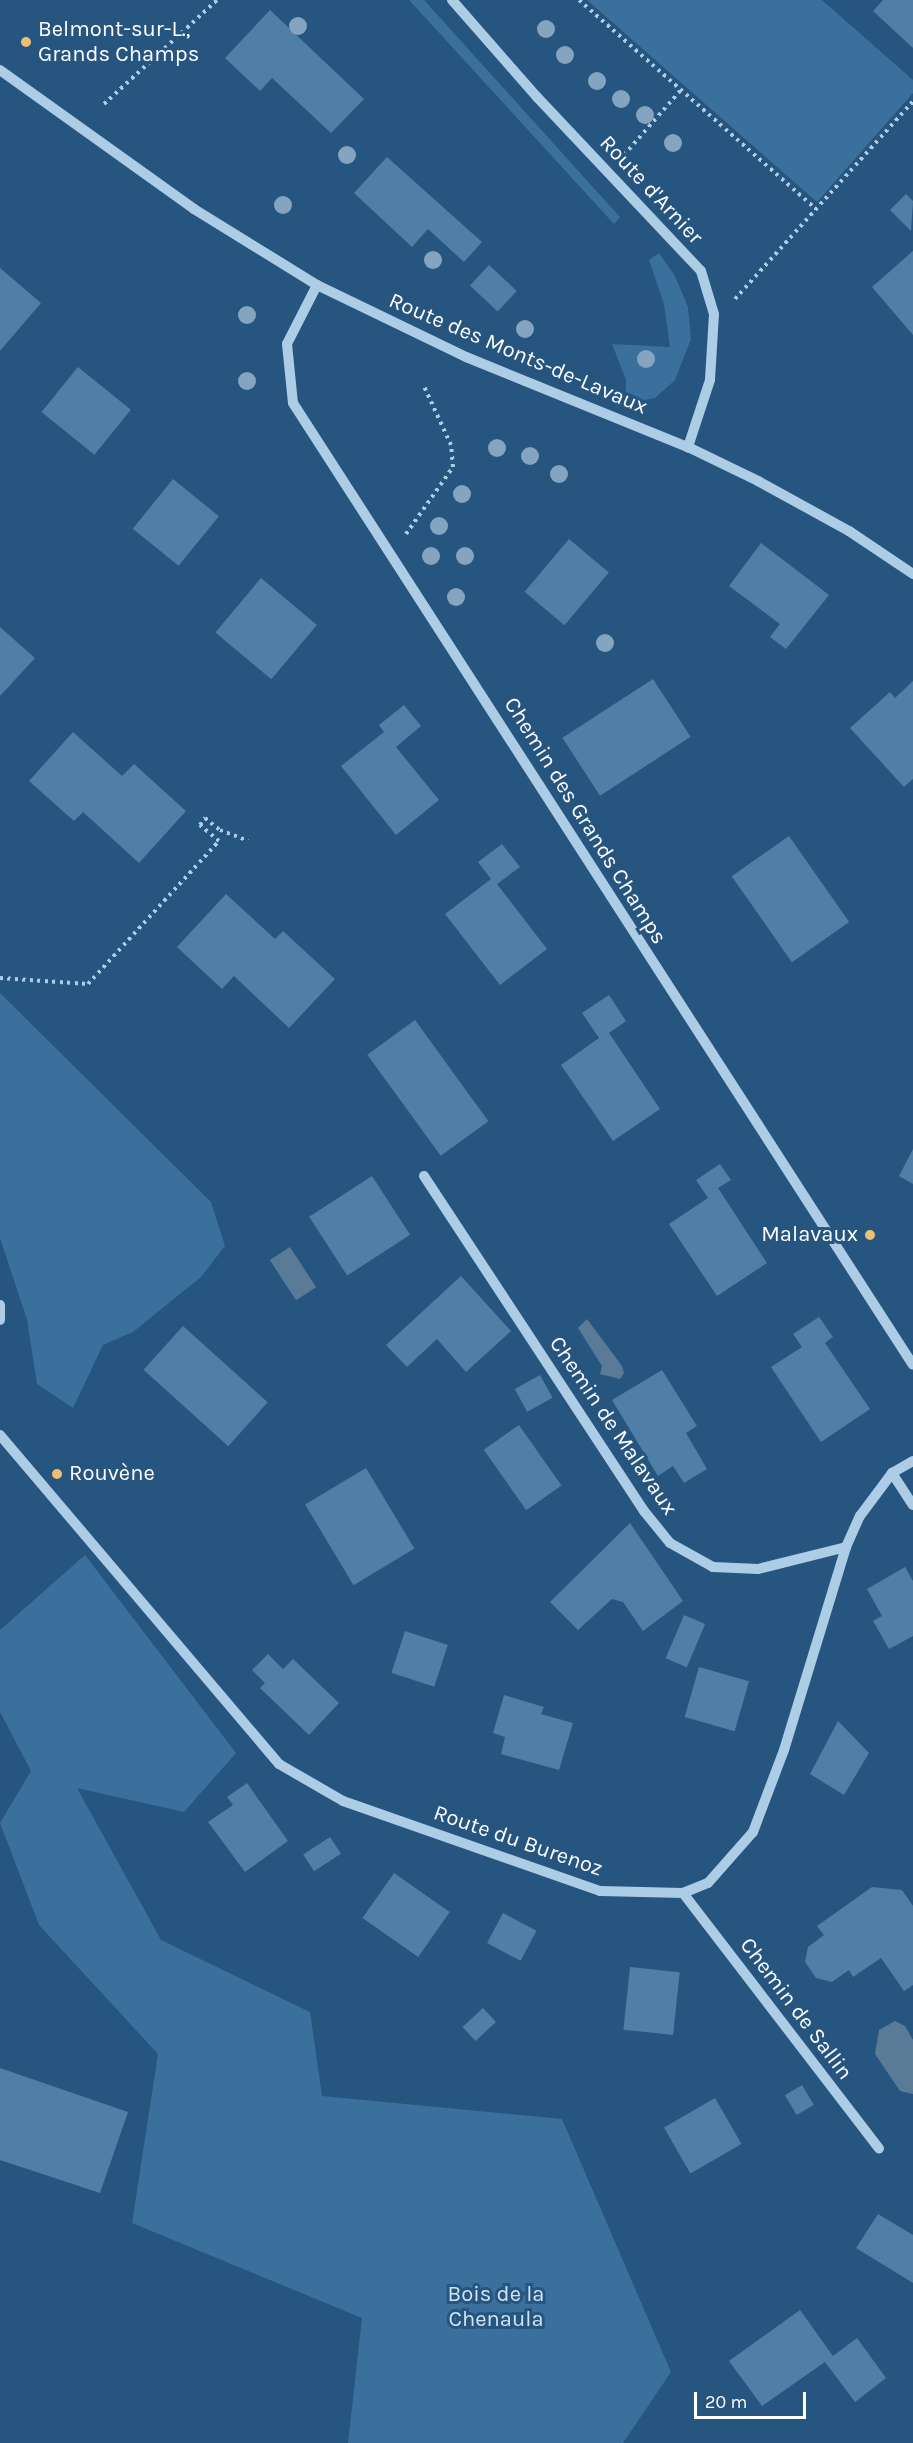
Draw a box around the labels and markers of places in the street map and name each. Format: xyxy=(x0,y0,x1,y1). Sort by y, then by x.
place label: Belmont-sur-L., Grands Champs xyxy=(38,16,199,68)
marker: Belmont-sur-L., Grands Champs xyxy=(19,35,33,49)
place label: Malavaux xyxy=(761,1222,858,1248)
marker: Malavaux xyxy=(863,1228,877,1242)
place label: Rouvène xyxy=(69,1461,155,1487)
marker: Rouvène xyxy=(50,1467,64,1481)

